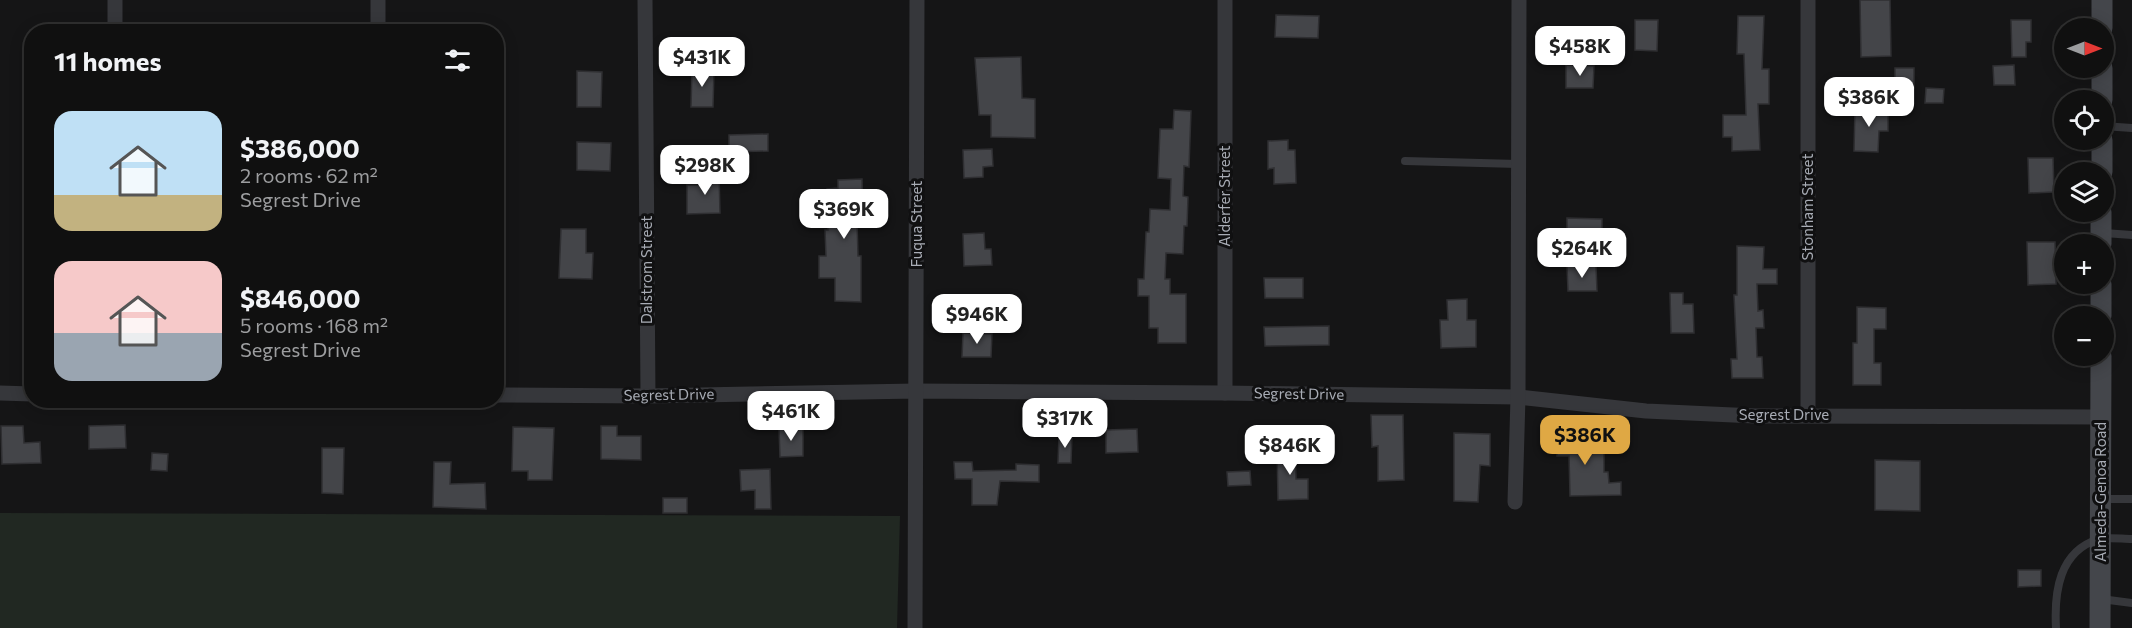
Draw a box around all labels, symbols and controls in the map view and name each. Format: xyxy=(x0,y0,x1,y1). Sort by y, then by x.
north arrow xyxy=(2054,18,2114,78)
map controls xyxy=(2054,18,2114,366)
pin: $458K xyxy=(1538,26,1622,77)
text: $458K xyxy=(1549,33,1611,57)
pin: $431K xyxy=(660,37,744,88)
icon: filters xyxy=(441,44,474,77)
text: $431K xyxy=(673,44,731,68)
text: 11 homes xyxy=(54,45,162,76)
pin: $386K xyxy=(1827,77,1911,128)
text: $386K xyxy=(1838,84,1900,108)
button: locate xyxy=(2054,90,2114,150)
text: $386,000 xyxy=(240,132,360,163)
icon: home xyxy=(102,135,174,207)
pin: $298K xyxy=(663,145,747,196)
street label: Alderfer Street xyxy=(1215,145,1233,247)
text: $298K xyxy=(674,152,736,176)
street label: Stonham Street xyxy=(1798,153,1816,261)
button: layers xyxy=(2054,162,2114,222)
text: 2 rooms · 62 m² xyxy=(240,163,378,187)
street label: Fuqua Street xyxy=(907,180,925,268)
text: Segrest Drive xyxy=(240,187,361,211)
pin: $369K xyxy=(802,189,886,240)
text: $369K xyxy=(813,196,875,220)
street label: Dalstrom Street xyxy=(637,216,655,324)
pin: $264K xyxy=(1540,228,1624,279)
button: + xyxy=(2054,234,2114,294)
text: $264K xyxy=(1551,235,1613,259)
text: $846,000 xyxy=(240,282,361,313)
icon: home xyxy=(102,285,174,357)
pin: $946K xyxy=(935,294,1019,345)
text: $946K xyxy=(946,301,1008,325)
button: − xyxy=(2054,306,2114,366)
text: 5 rooms · 168 m² xyxy=(240,313,388,337)
text: Segrest Drive xyxy=(240,337,361,361)
street label: Segrest Drive xyxy=(1254,383,1345,403)
street label: Segrest Drive xyxy=(624,384,714,404)
pin: $461K xyxy=(749,391,833,442)
text: $461K xyxy=(761,398,821,422)
pin: $317K xyxy=(1023,398,1107,449)
text: $317K xyxy=(1036,405,1094,429)
street label: Segrest Drive xyxy=(1739,405,1829,423)
pin: $386K xyxy=(1543,415,1627,466)
text: $386K xyxy=(1554,422,1616,446)
street label: Almeda-Genoa Road xyxy=(2091,422,2109,562)
pin: $846K xyxy=(1248,425,1332,476)
text: $846K xyxy=(1259,432,1321,456)

